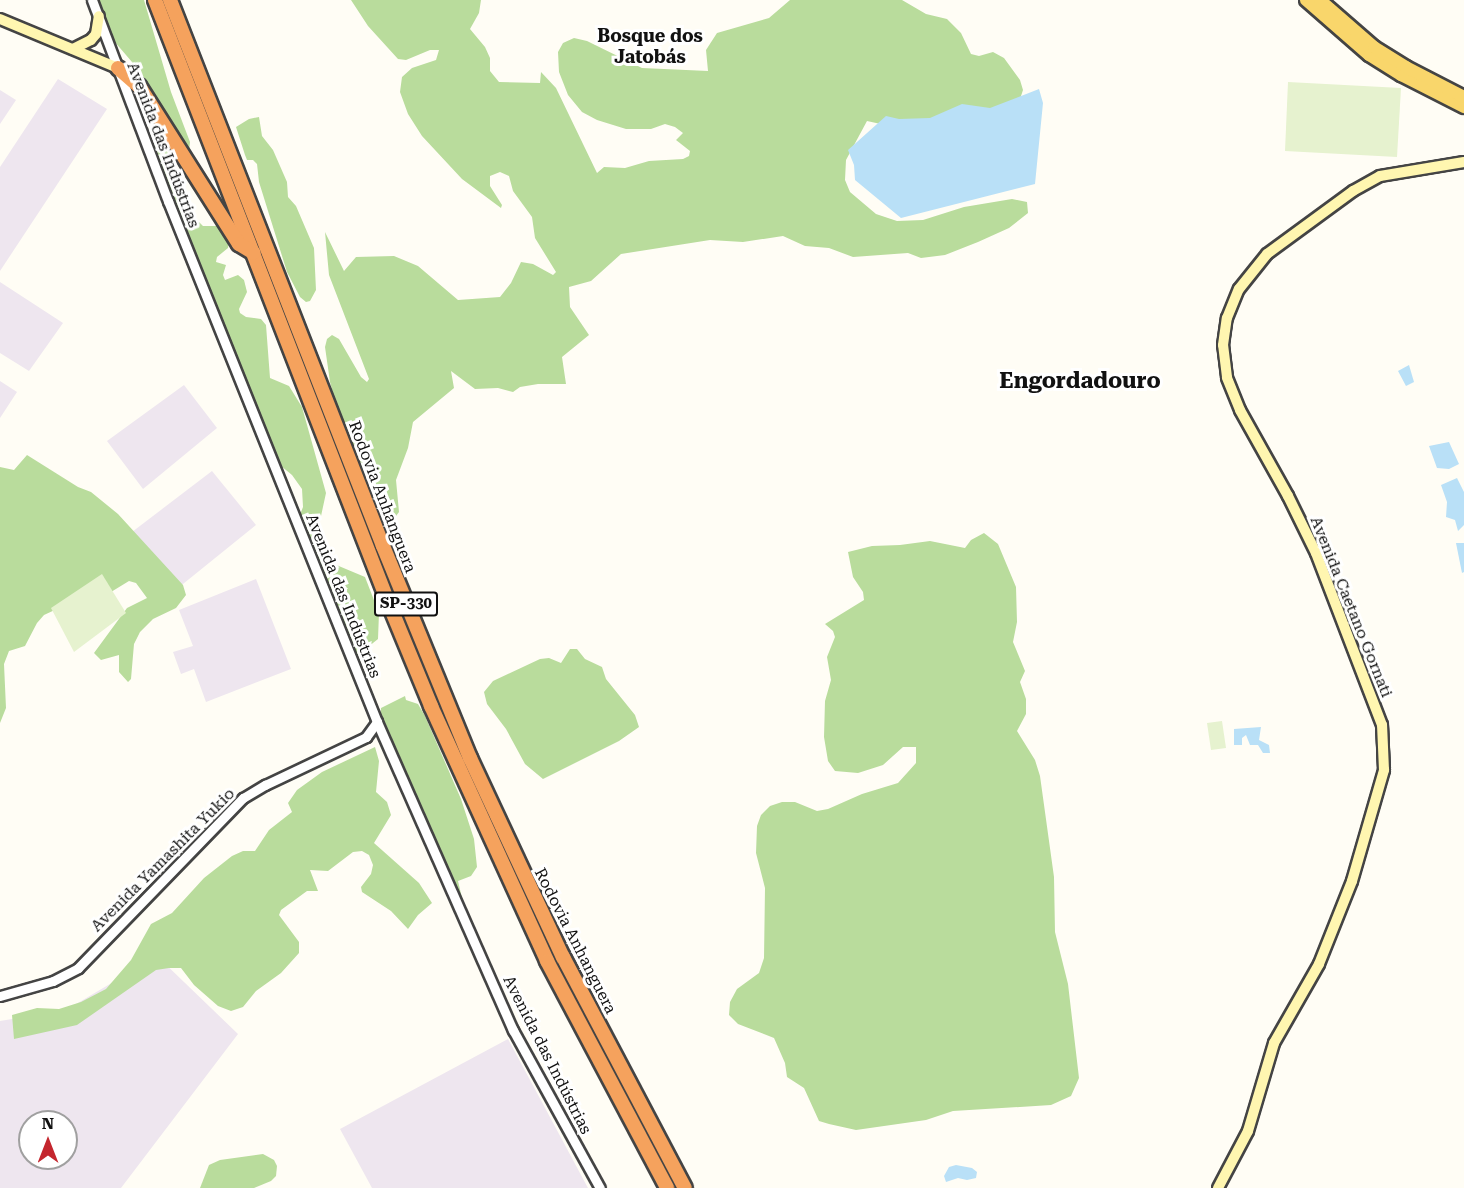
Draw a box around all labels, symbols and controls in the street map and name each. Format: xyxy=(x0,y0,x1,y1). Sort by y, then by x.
district label: Bosque dos Jatobás xyxy=(597,26,703,68)
street label: Avenida das Indústrias xyxy=(123,60,203,230)
district label: Engordadouro xyxy=(999,368,1161,394)
street label: Rodovia Anhanguera xyxy=(344,418,420,576)
street label: Avenida das Indústrias xyxy=(301,511,385,681)
street label: Avenida Caetano Gornati xyxy=(1306,514,1396,700)
road number: SP-330 xyxy=(373,592,439,616)
street label: Avenida Yamashita Yukio xyxy=(87,784,239,936)
street label: Rodovia Anhanguera xyxy=(530,865,620,1017)
street label: Avenida das Indústrias xyxy=(499,972,595,1138)
north arrow xyxy=(18,1110,78,1170)
text: N xyxy=(42,1114,54,1133)

